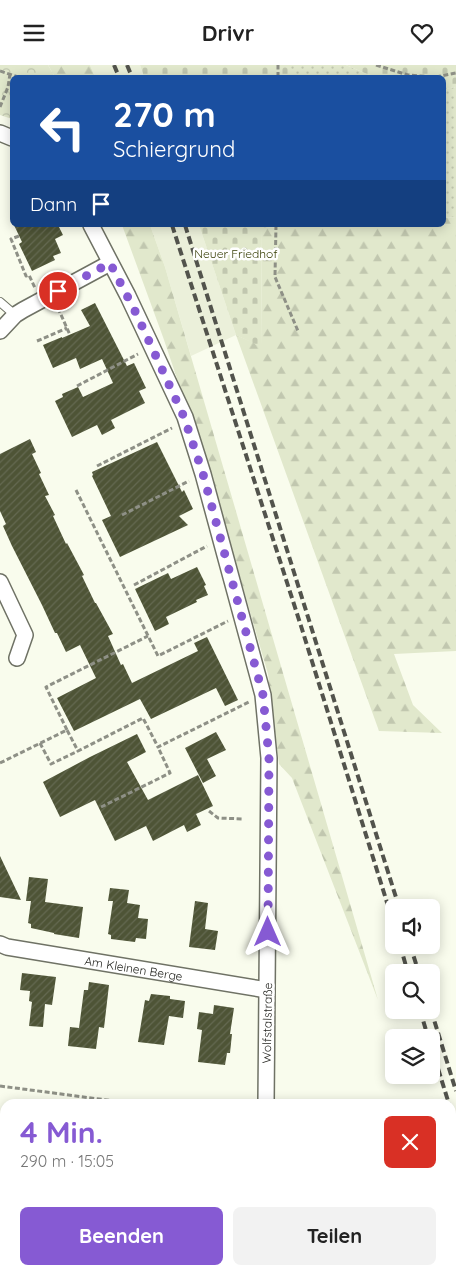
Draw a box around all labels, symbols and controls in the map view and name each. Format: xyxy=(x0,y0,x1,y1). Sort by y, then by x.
icon: menu xyxy=(20,19,48,47)
text: Drivr xyxy=(202,19,254,47)
icon: heart xyxy=(408,19,436,47)
text: 270 m xyxy=(113,92,216,136)
icon: left xyxy=(30,95,95,160)
text: Schiergrund xyxy=(113,135,235,163)
icon: arrive xyxy=(87,190,115,218)
text: Dann xyxy=(30,192,77,216)
park label: Neuer Friedhof xyxy=(194,246,278,261)
pin xyxy=(37,270,79,312)
icon: arrive xyxy=(44,277,72,305)
map controls xyxy=(385,899,440,1084)
button: sound xyxy=(385,899,440,954)
position arrow xyxy=(241,905,293,957)
street label: Am Kleinen Berge xyxy=(84,952,184,983)
button: search xyxy=(385,964,440,1019)
street label: Wolfstalstraße xyxy=(259,982,275,1064)
button: layers xyxy=(385,1029,440,1084)
text: 4 Min. xyxy=(20,1113,103,1151)
button: close xyxy=(384,1116,436,1168)
text: 290 m · 15:05 xyxy=(20,1151,114,1171)
button: Beenden xyxy=(20,1207,223,1265)
button: Teilen xyxy=(233,1207,436,1265)

